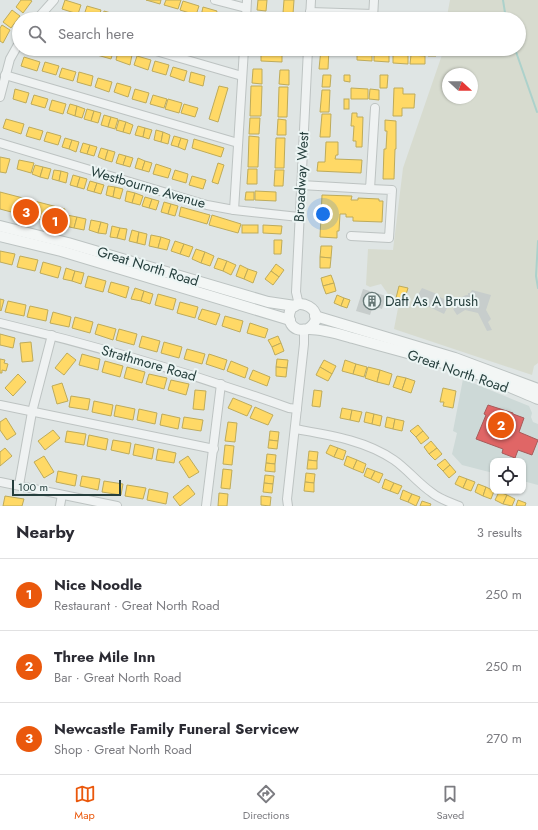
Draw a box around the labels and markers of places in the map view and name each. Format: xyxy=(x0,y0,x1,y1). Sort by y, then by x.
pin: 3 xyxy=(13,197,39,227)
pin: 1 xyxy=(42,206,68,236)
building icon: Daft As A Brush xyxy=(362,291,382,311)
place label: Daft As A Brush xyxy=(385,291,478,311)
pin: 2 xyxy=(488,410,514,440)

